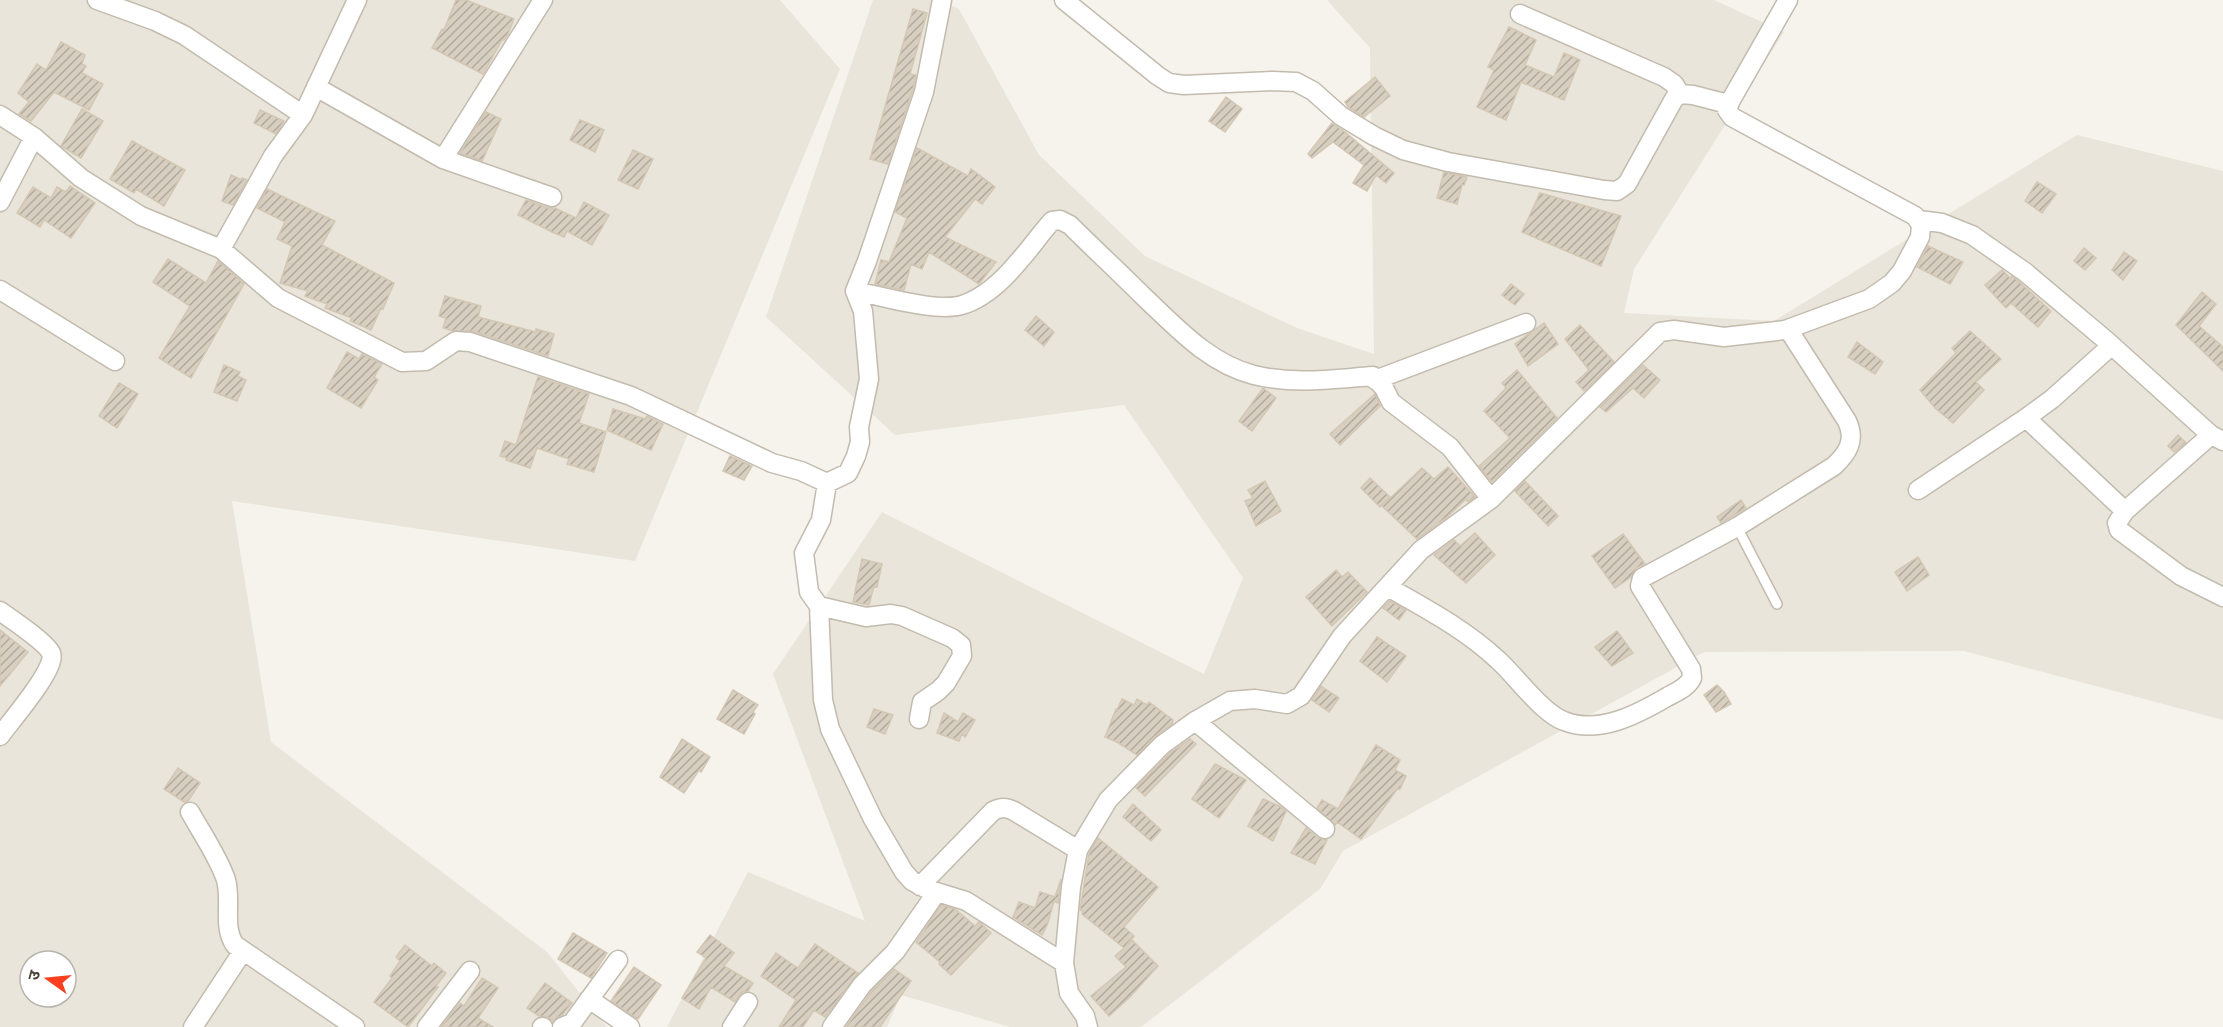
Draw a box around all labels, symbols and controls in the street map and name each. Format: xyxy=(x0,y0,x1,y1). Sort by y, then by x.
north arrow xyxy=(18,949,78,1009)
text: उ xyxy=(23,967,44,982)

